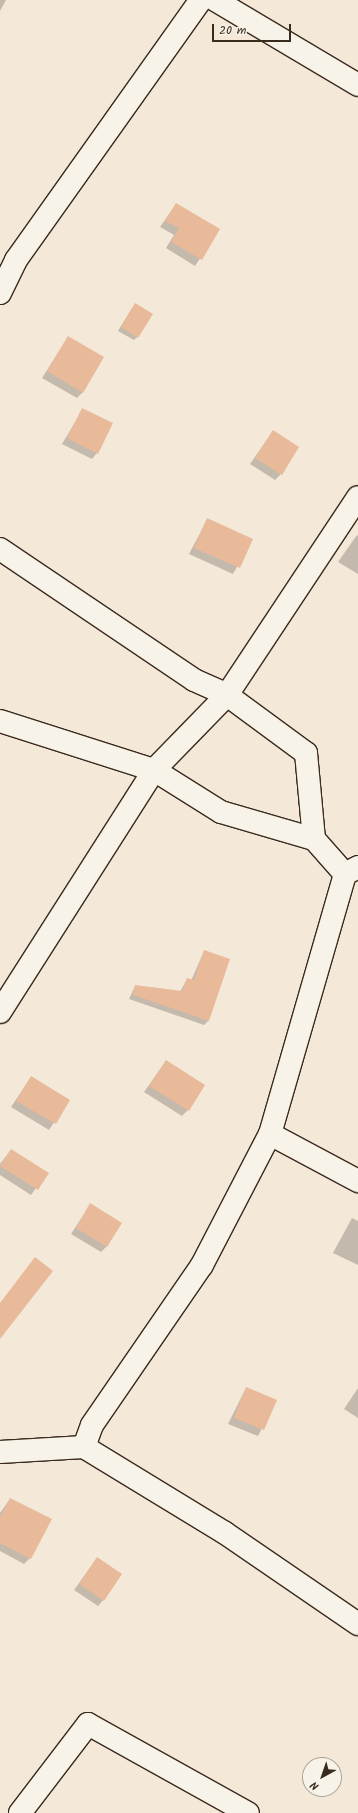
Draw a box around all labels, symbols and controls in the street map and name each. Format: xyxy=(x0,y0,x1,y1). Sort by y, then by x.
scale bar xyxy=(214,16,293,42)
text: 20 m xyxy=(219,21,246,40)
north arrow xyxy=(302,1757,342,1797)
text: N xyxy=(306,1776,323,1795)

